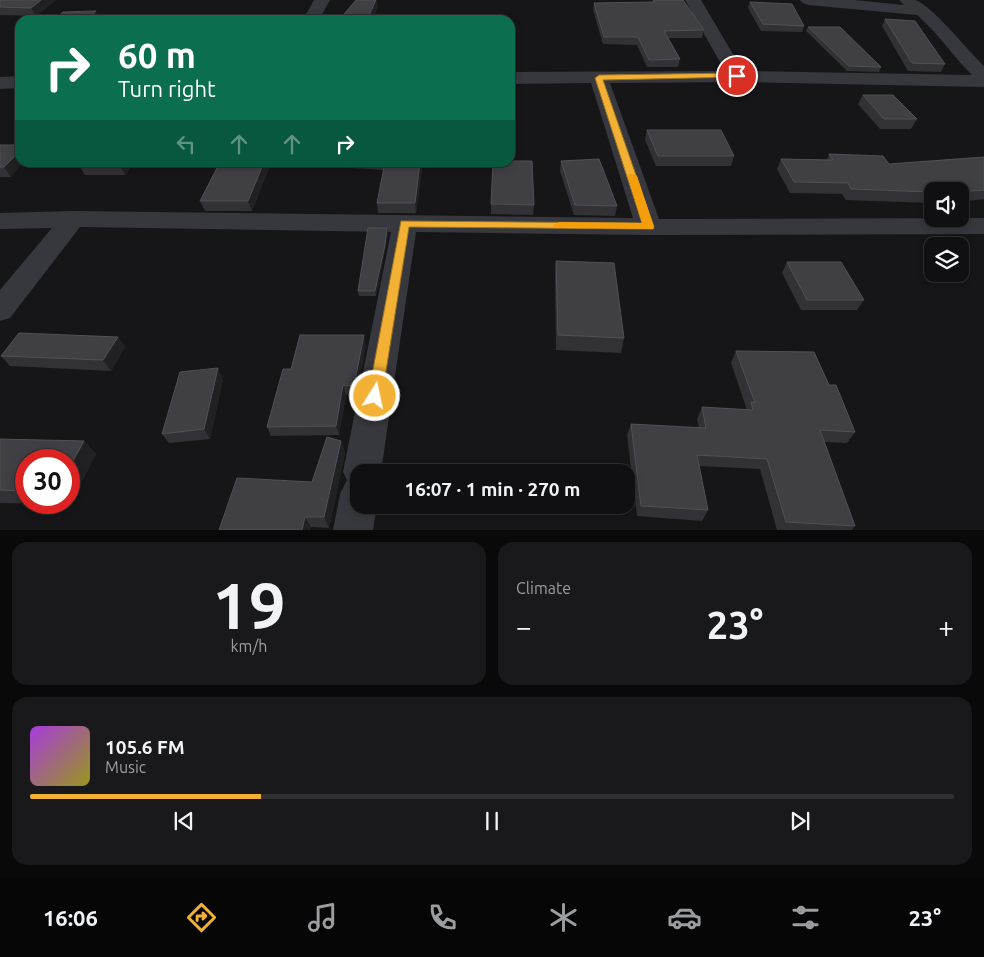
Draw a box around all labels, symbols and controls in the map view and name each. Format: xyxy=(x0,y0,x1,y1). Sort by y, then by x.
icon: right xyxy=(35,35,100,100)
text: 60 m xyxy=(118,35,196,75)
pin xyxy=(716,55,758,97)
icon: arrive xyxy=(723,62,751,90)
text: Turn right xyxy=(118,76,216,101)
icon: left xyxy=(172,130,200,158)
icon: ahead xyxy=(225,130,253,158)
icon: ahead xyxy=(278,130,306,158)
icon: right xyxy=(331,130,359,158)
map controls xyxy=(924,182,969,282)
button: sound xyxy=(924,182,969,227)
button: layers xyxy=(924,237,969,282)
position arrow xyxy=(348,369,400,421)
speed limit sign: 30 xyxy=(15,449,80,514)
text: 16:07 · 1 min · 270 m xyxy=(405,478,580,500)
text: 19 xyxy=(212,568,286,641)
text: Climate xyxy=(516,579,571,597)
text: 23° xyxy=(707,604,763,646)
text: − xyxy=(516,611,532,642)
text: + xyxy=(938,611,954,642)
text: km/h xyxy=(231,637,267,655)
text: 105.6 FM xyxy=(105,736,185,758)
text: Music xyxy=(105,758,146,776)
icon: previous xyxy=(170,807,198,835)
icon: pause xyxy=(478,807,506,835)
icon: next xyxy=(786,807,814,835)
icon: directions xyxy=(184,900,219,935)
icon: music xyxy=(305,900,340,935)
icon: phone xyxy=(425,900,460,935)
icon: climate xyxy=(546,900,581,935)
icon: car xyxy=(667,900,702,935)
icon: filters xyxy=(788,900,823,935)
text: 16:06 xyxy=(43,905,98,930)
text: 23° xyxy=(908,905,941,930)

